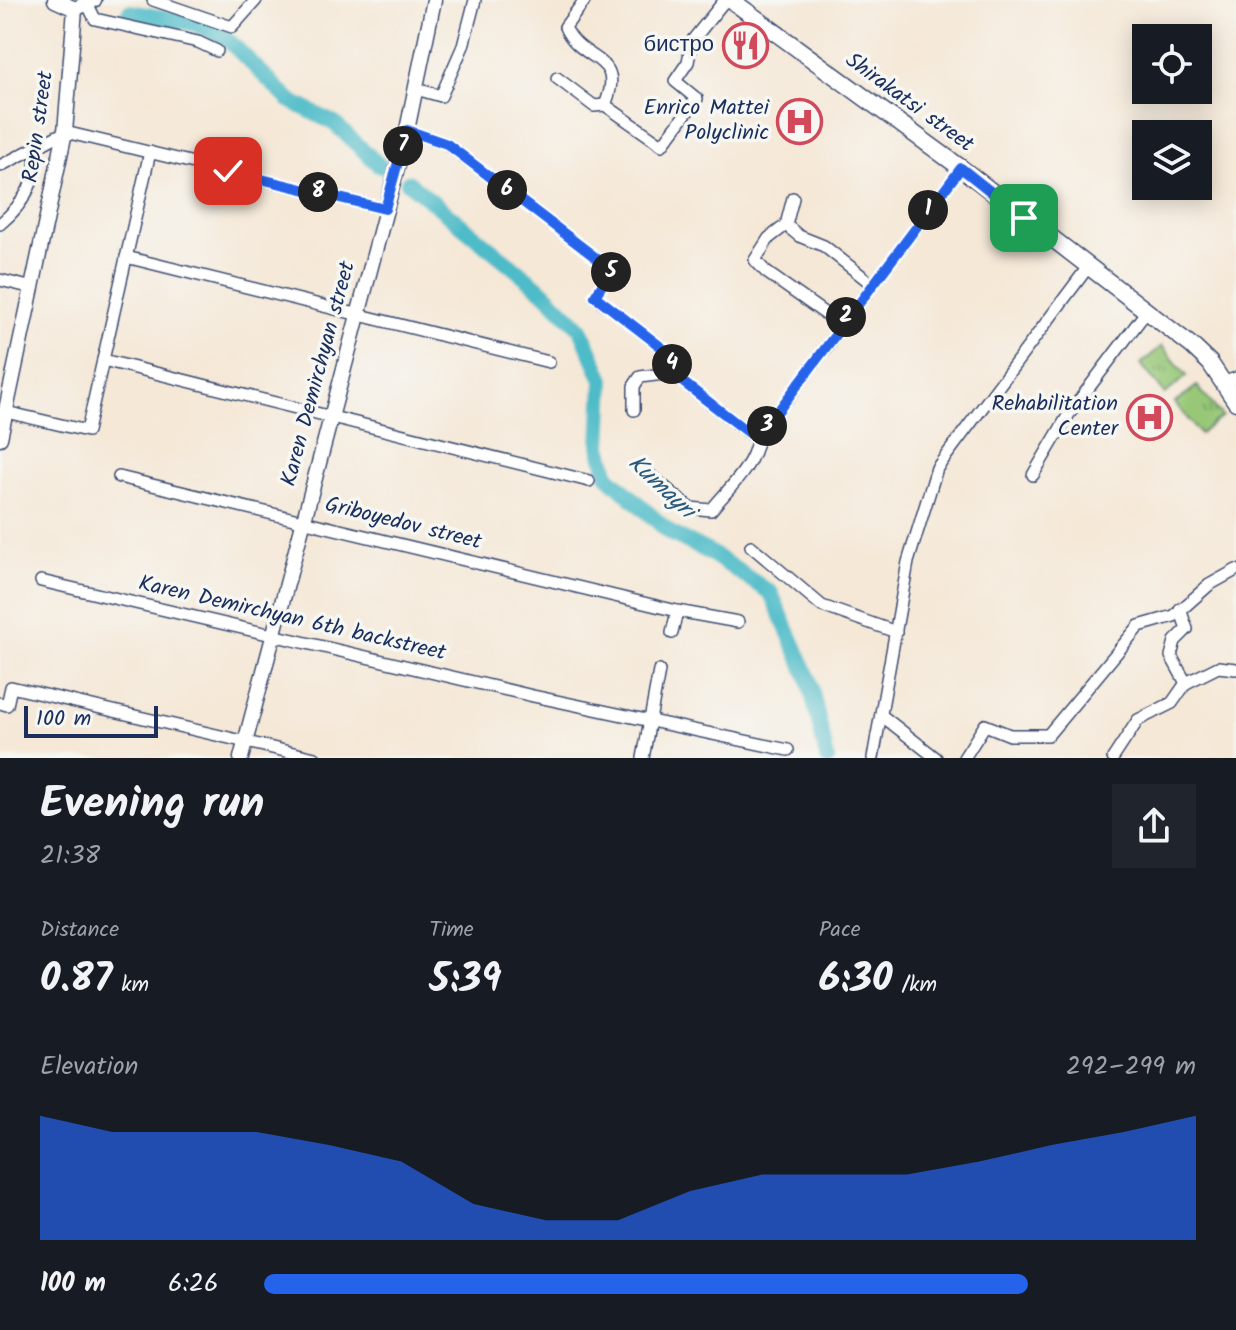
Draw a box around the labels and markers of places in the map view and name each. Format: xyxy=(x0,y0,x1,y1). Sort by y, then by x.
restaurant icon: бистро xyxy=(721,21,769,69)
place label: бистро xyxy=(644,28,714,63)
place label: Enrico Mattei Polyclinic xyxy=(643,91,770,151)
hospital icon: Enrico Mattei Polyclinic xyxy=(776,97,824,145)
pin: 7 xyxy=(383,126,423,166)
pin xyxy=(194,137,262,205)
pin: 6 xyxy=(487,170,527,210)
pin: 8 xyxy=(298,172,338,212)
pin xyxy=(990,184,1058,252)
pin: 1 xyxy=(908,190,948,230)
pin: 5 xyxy=(591,252,631,292)
pin: 2 xyxy=(826,297,866,337)
pin: 4 xyxy=(652,344,692,384)
place label: Rehabilitation Center xyxy=(991,387,1120,447)
hospital icon: Rehabilitation Center xyxy=(1125,393,1173,441)
pin: 3 xyxy=(747,406,787,446)

